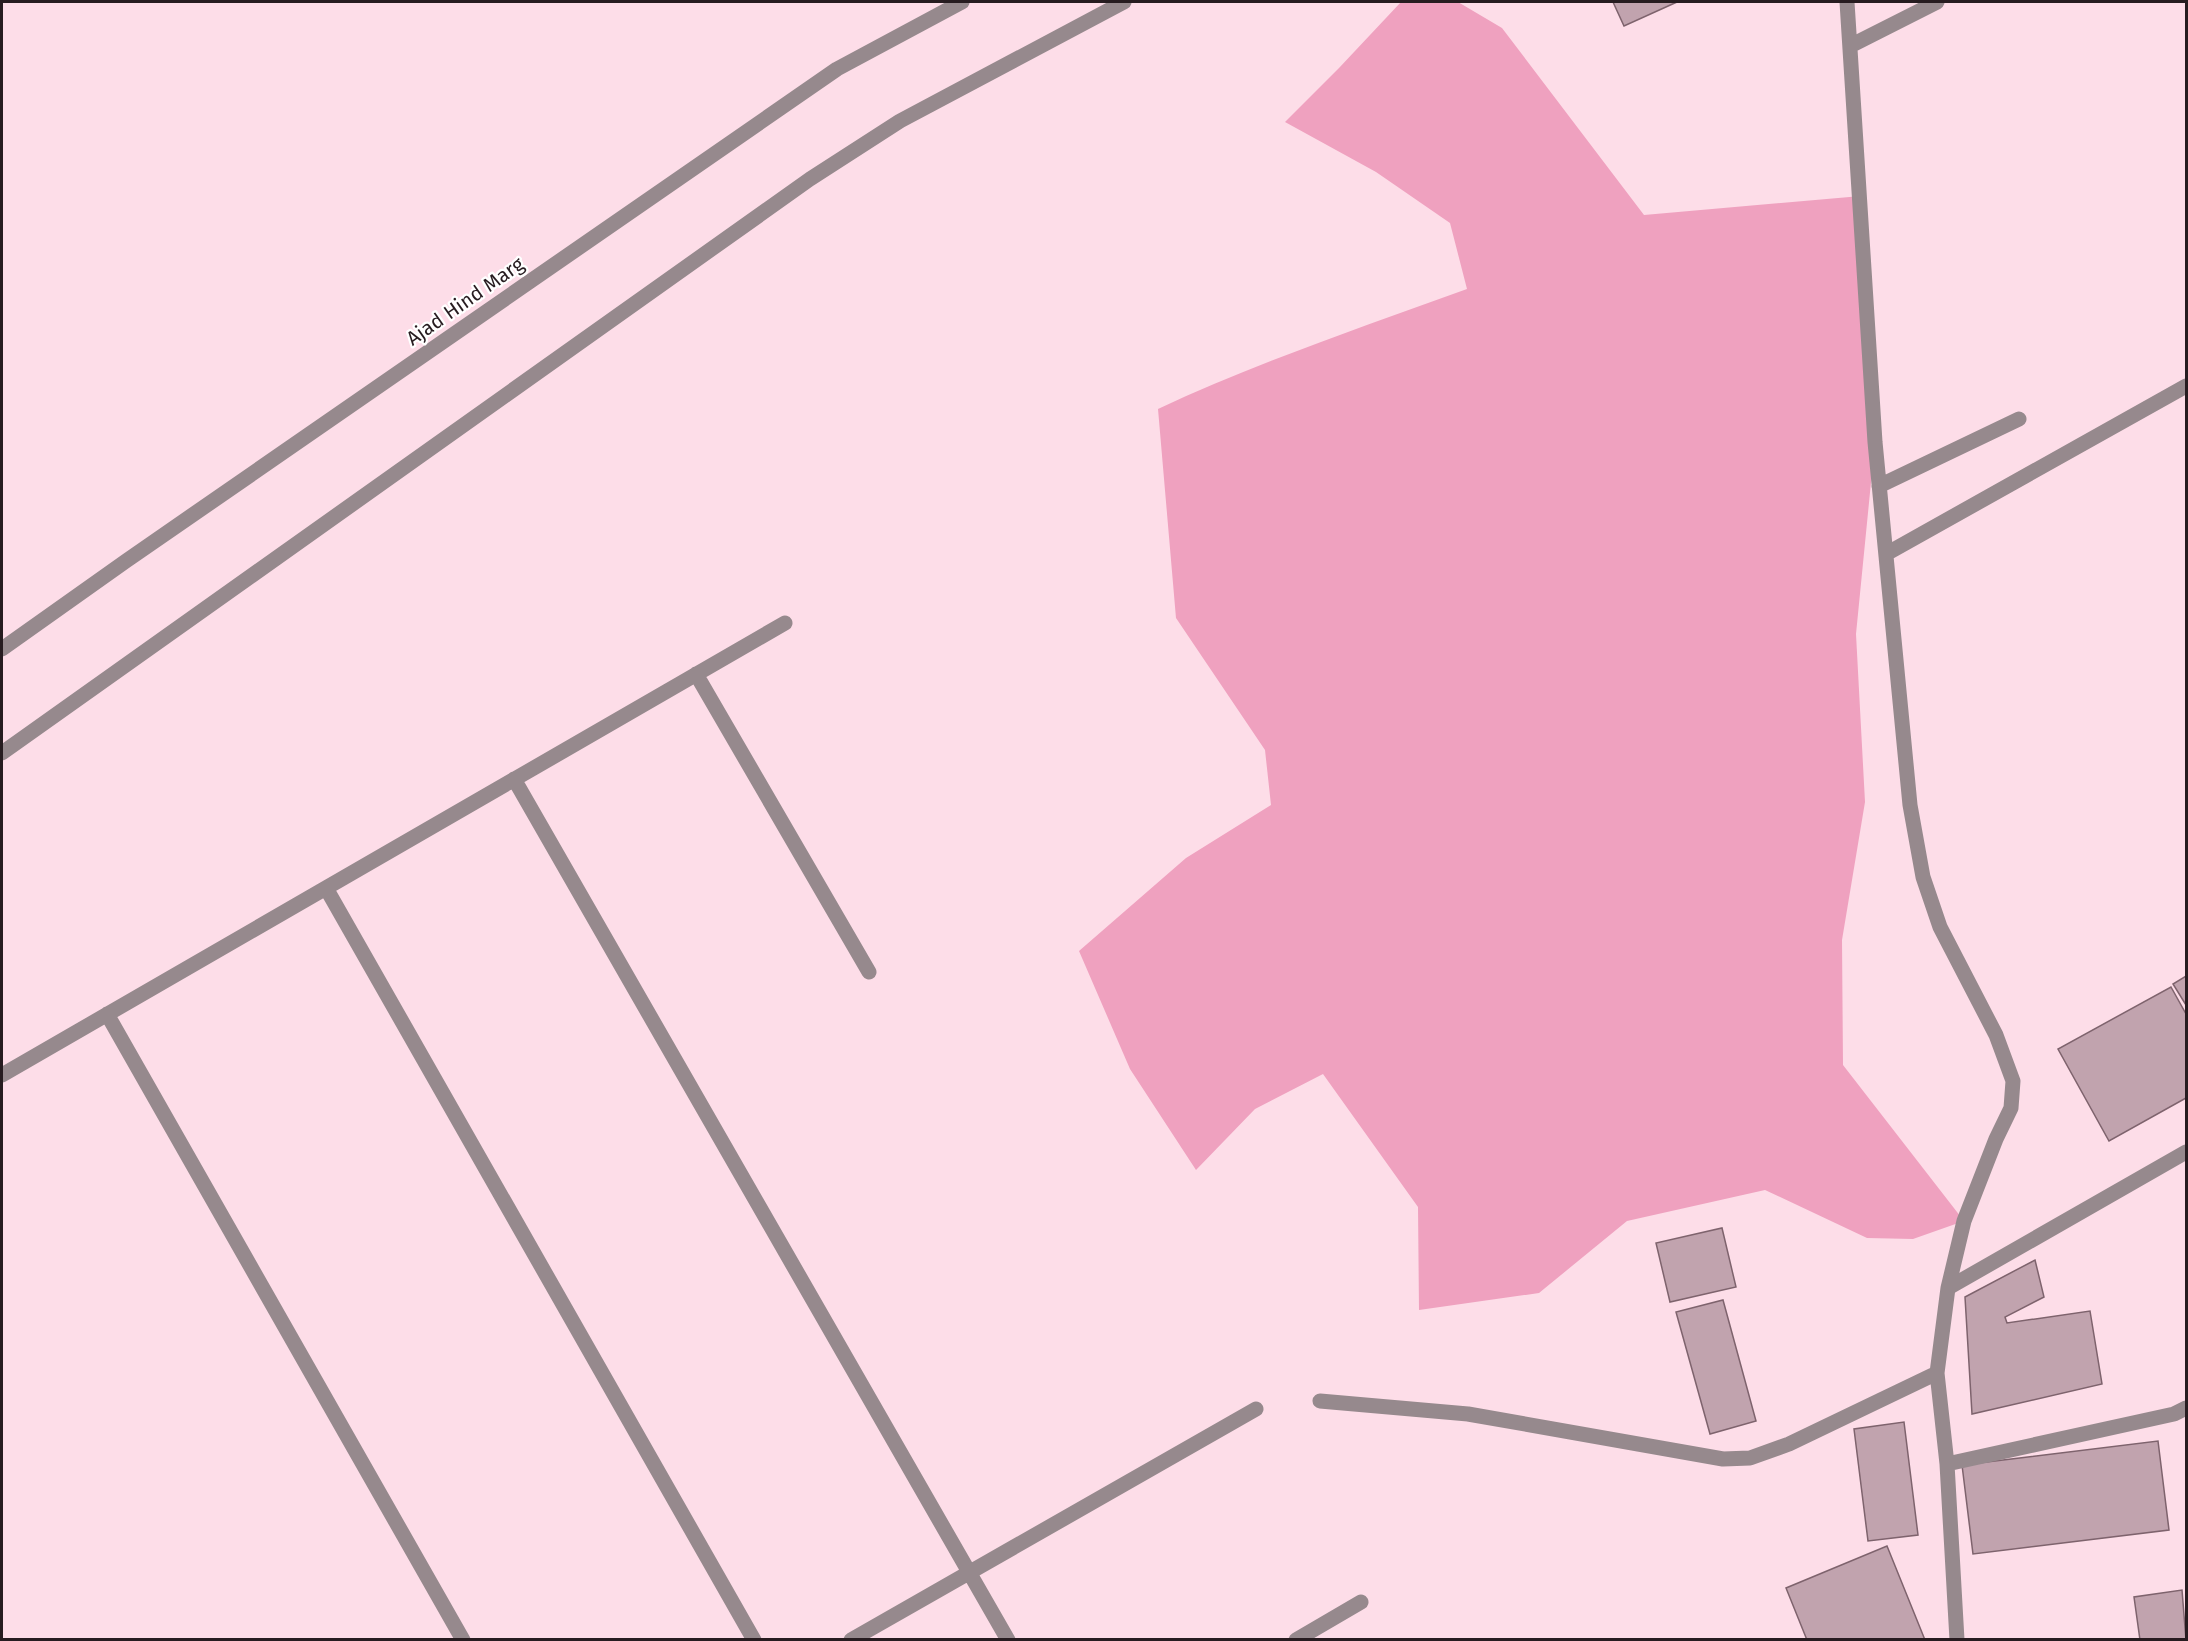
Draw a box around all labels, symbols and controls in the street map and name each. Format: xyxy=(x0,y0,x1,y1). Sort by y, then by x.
street label: Ajad Hind Marg xyxy=(402,251,529,350)

